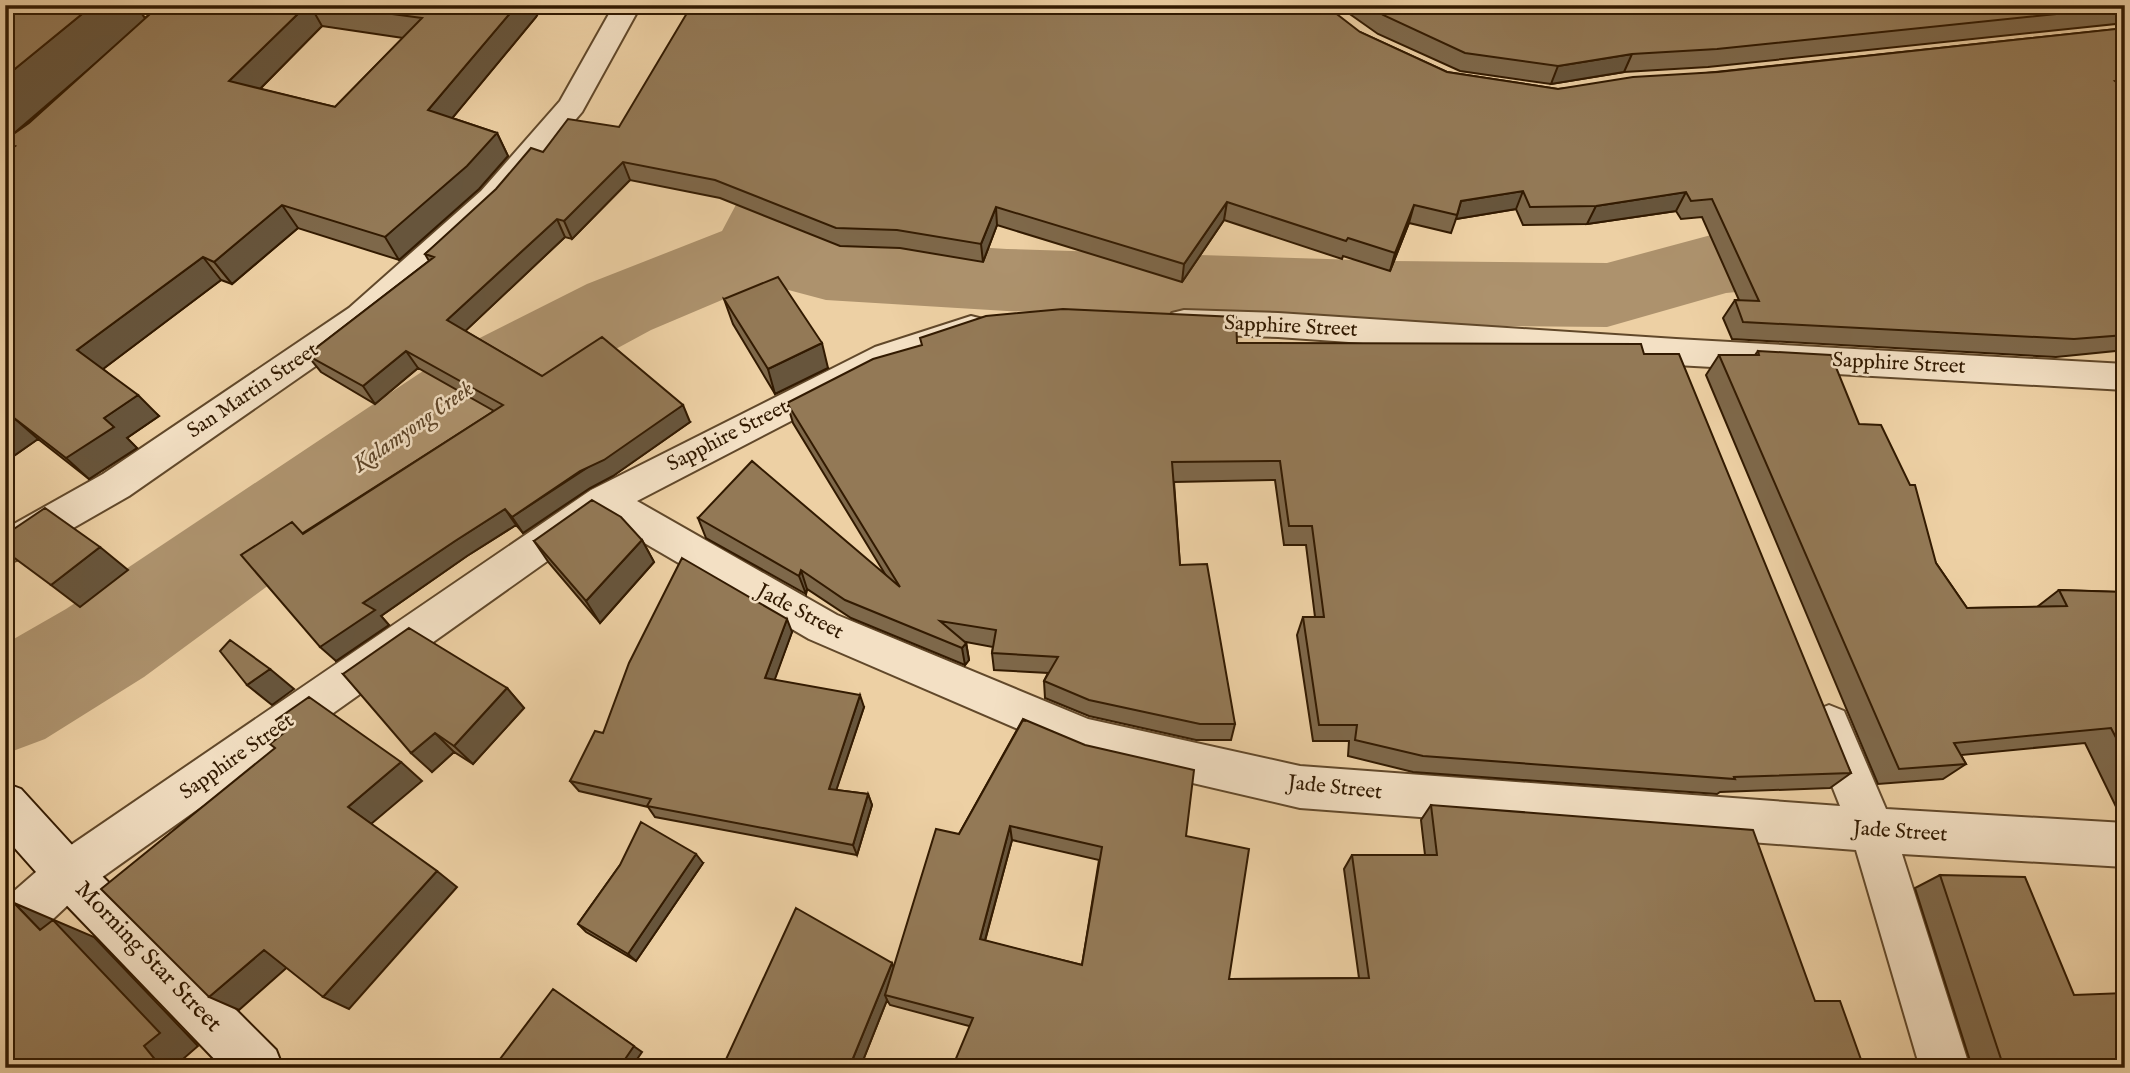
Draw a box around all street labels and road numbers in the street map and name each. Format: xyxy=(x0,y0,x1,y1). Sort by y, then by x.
street label: Sapphire Street xyxy=(1224,310,1358,344)
street label: San Martin Street xyxy=(182,337,324,445)
street label: Sapphire Street xyxy=(1832,347,1966,381)
street label: Sapphire Street xyxy=(662,394,794,478)
street label: Jade Street xyxy=(750,577,848,646)
street label: Sapphire Street xyxy=(175,708,299,806)
street label: Jade Street xyxy=(1285,769,1383,806)
street label: Jade Street xyxy=(1850,815,1948,849)
street label: Morning Star Street xyxy=(68,875,228,1039)

